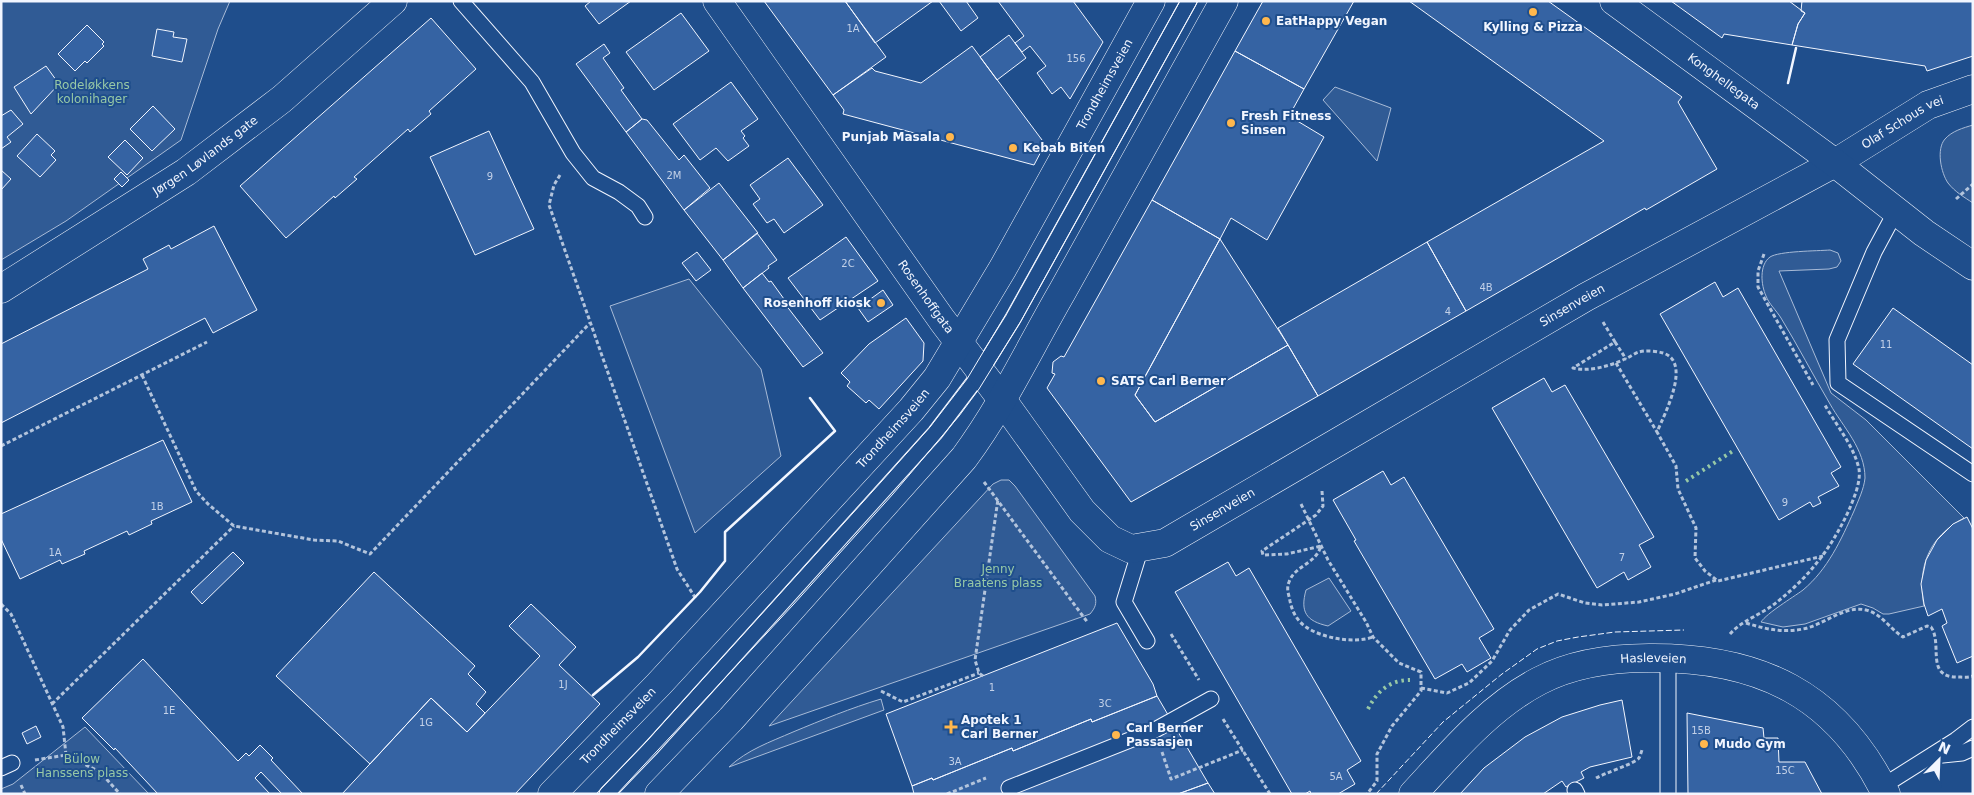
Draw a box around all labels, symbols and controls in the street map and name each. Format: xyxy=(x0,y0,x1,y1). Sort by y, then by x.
marker: Kylling & Pizza xyxy=(1527,6,1539,18)
place label: EatHappy Vegan xyxy=(1276,14,1387,28)
marker: EatHappy Vegan xyxy=(1260,15,1272,27)
place label: Kylling & Pizza xyxy=(1483,20,1583,34)
house number: 1A xyxy=(846,23,860,34)
street label: Trondheimsveien xyxy=(1073,37,1136,133)
street label: Konghellegata xyxy=(1685,50,1763,112)
house number: 156 xyxy=(1066,53,1086,64)
park label: Rodeløkkens kolonihager xyxy=(54,78,130,106)
street label: Olaf Schous vei xyxy=(1859,93,1945,152)
place label: Fresh Fitness Sinsen xyxy=(1241,109,1331,137)
street label: Jørgen Løvlands gate xyxy=(149,113,261,199)
marker: Fresh Fitness Sinsen xyxy=(1225,117,1237,129)
place label: Punjab Masala xyxy=(842,130,940,144)
marker: Punjab Masala xyxy=(944,131,956,143)
place label: Kebab Biten xyxy=(1023,141,1105,155)
marker: Kebab Biten xyxy=(1007,142,1019,154)
house number: 2M xyxy=(667,170,682,181)
house number: 9 xyxy=(487,171,493,182)
street label: Rosenhoffgata xyxy=(895,257,957,336)
house number: 2C xyxy=(841,258,855,269)
street label: Sinsenveien xyxy=(1537,281,1607,330)
house number: 4B xyxy=(1479,282,1493,293)
place label: Rosenhoff kiosk xyxy=(764,296,872,310)
marker: Rosenhoff kiosk xyxy=(875,297,887,309)
house number: 4 xyxy=(1445,306,1451,317)
house number: 11 xyxy=(1880,339,1892,350)
place label: SATS Carl Berner xyxy=(1111,374,1226,388)
marker: SATS Carl Berner xyxy=(1095,375,1107,387)
street label: Trondheimsveien xyxy=(853,386,932,472)
street label: Sinsenveien xyxy=(1187,485,1257,534)
house number: 9 xyxy=(1782,497,1788,508)
house number: 1B xyxy=(150,501,164,512)
house number: 1A xyxy=(48,547,62,558)
house number: 7 xyxy=(1619,552,1625,563)
park label: Jenny Braatens plass xyxy=(954,562,1042,590)
street label: Hasleveien xyxy=(1620,651,1687,666)
house number: 1J xyxy=(558,679,568,690)
house number: 1 xyxy=(989,682,995,693)
street label: Trondheimsveien xyxy=(577,684,659,768)
house number: 3C xyxy=(1098,698,1112,709)
house number: 1E xyxy=(163,705,175,716)
place label: Apotek 1 Carl Berner xyxy=(961,713,1038,741)
house number: 1G xyxy=(419,717,433,728)
marker: Apotek 1 Carl Berner xyxy=(945,721,957,733)
place label: Carl Berner Passasjen xyxy=(1126,721,1203,749)
house number: 15B xyxy=(1691,725,1711,736)
marker: Carl Berner Passasjen xyxy=(1110,729,1122,741)
north arrow xyxy=(1914,735,1964,785)
place label: Mudo Gym xyxy=(1714,737,1786,751)
marker: Mudo Gym xyxy=(1698,738,1710,750)
text: N xyxy=(1936,738,1953,758)
park label: Bülow Hanssens plass xyxy=(36,752,128,780)
house number: 3A xyxy=(948,756,962,767)
house number: 15C xyxy=(1775,765,1795,776)
house number: 5A xyxy=(1329,771,1343,782)

